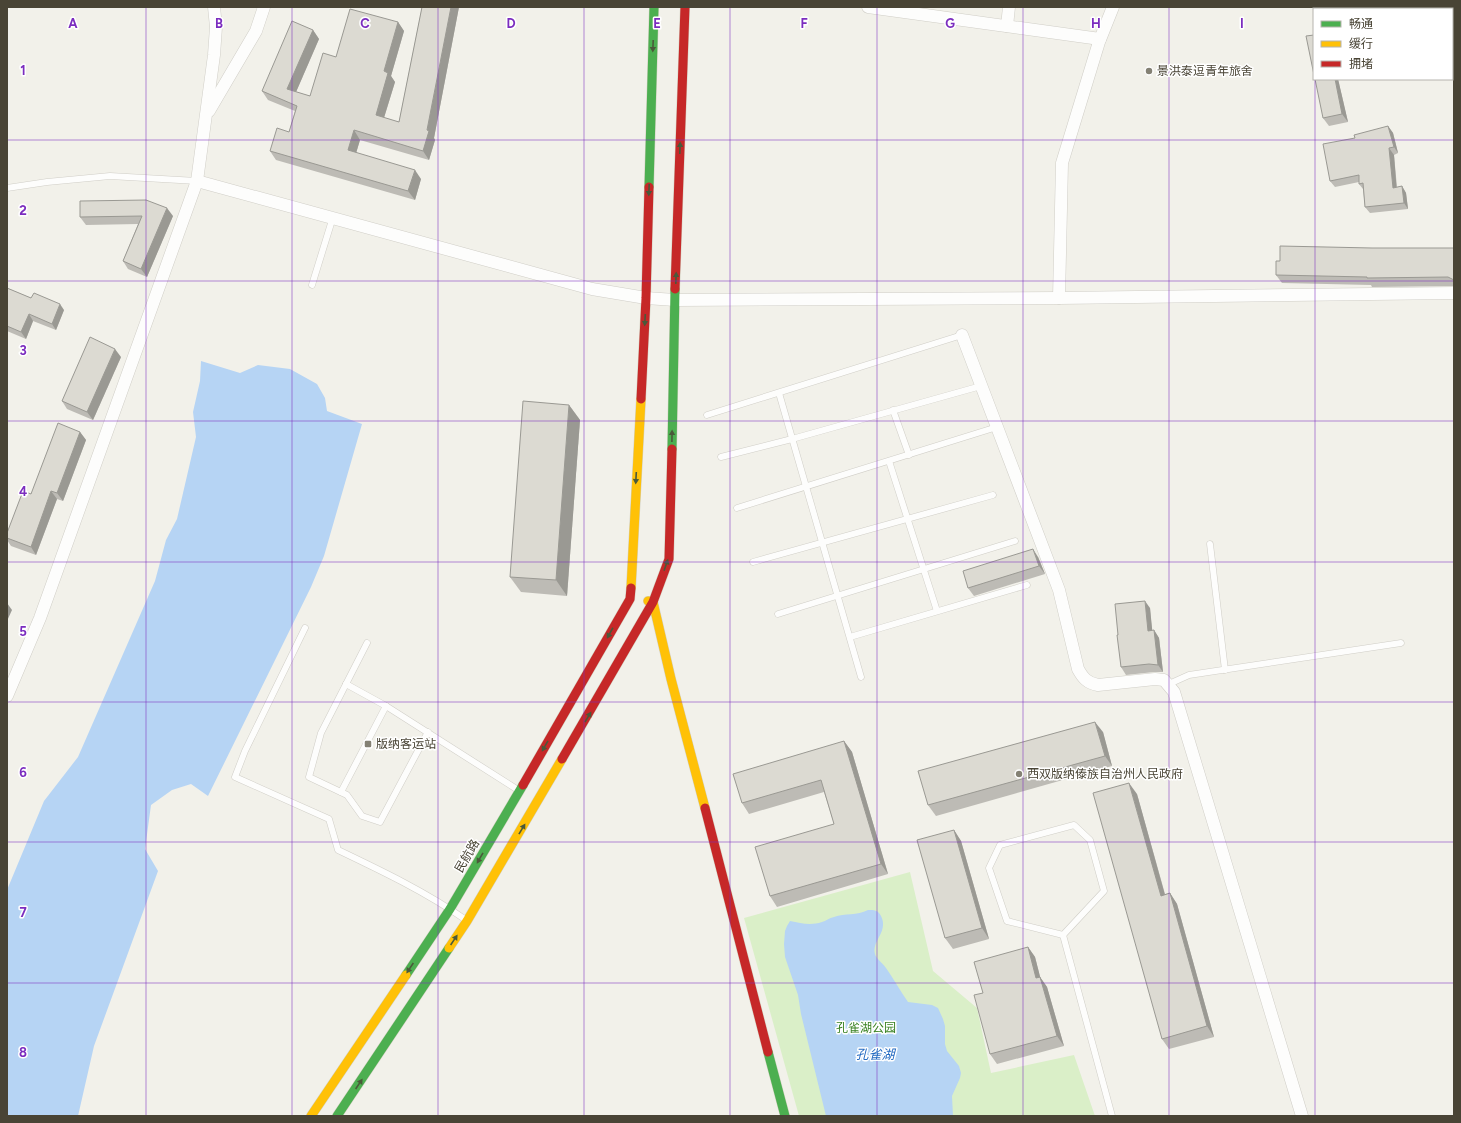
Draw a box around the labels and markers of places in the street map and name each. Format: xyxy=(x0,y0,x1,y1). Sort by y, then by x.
place label: 景洪泰逗青年旅舍 xyxy=(1157,64,1253,78)
marker: 景洪泰逗青年旅舍 xyxy=(1144,66,1154,76)
place label: 版纳客运站 xyxy=(376,737,436,751)
marker: 版纳客运站 xyxy=(363,739,373,749)
place label: 西双版纳傣族自治州人民政府 xyxy=(1027,767,1183,781)
marker: 西双版纳傣族自治州人民政府 xyxy=(1014,769,1024,779)

